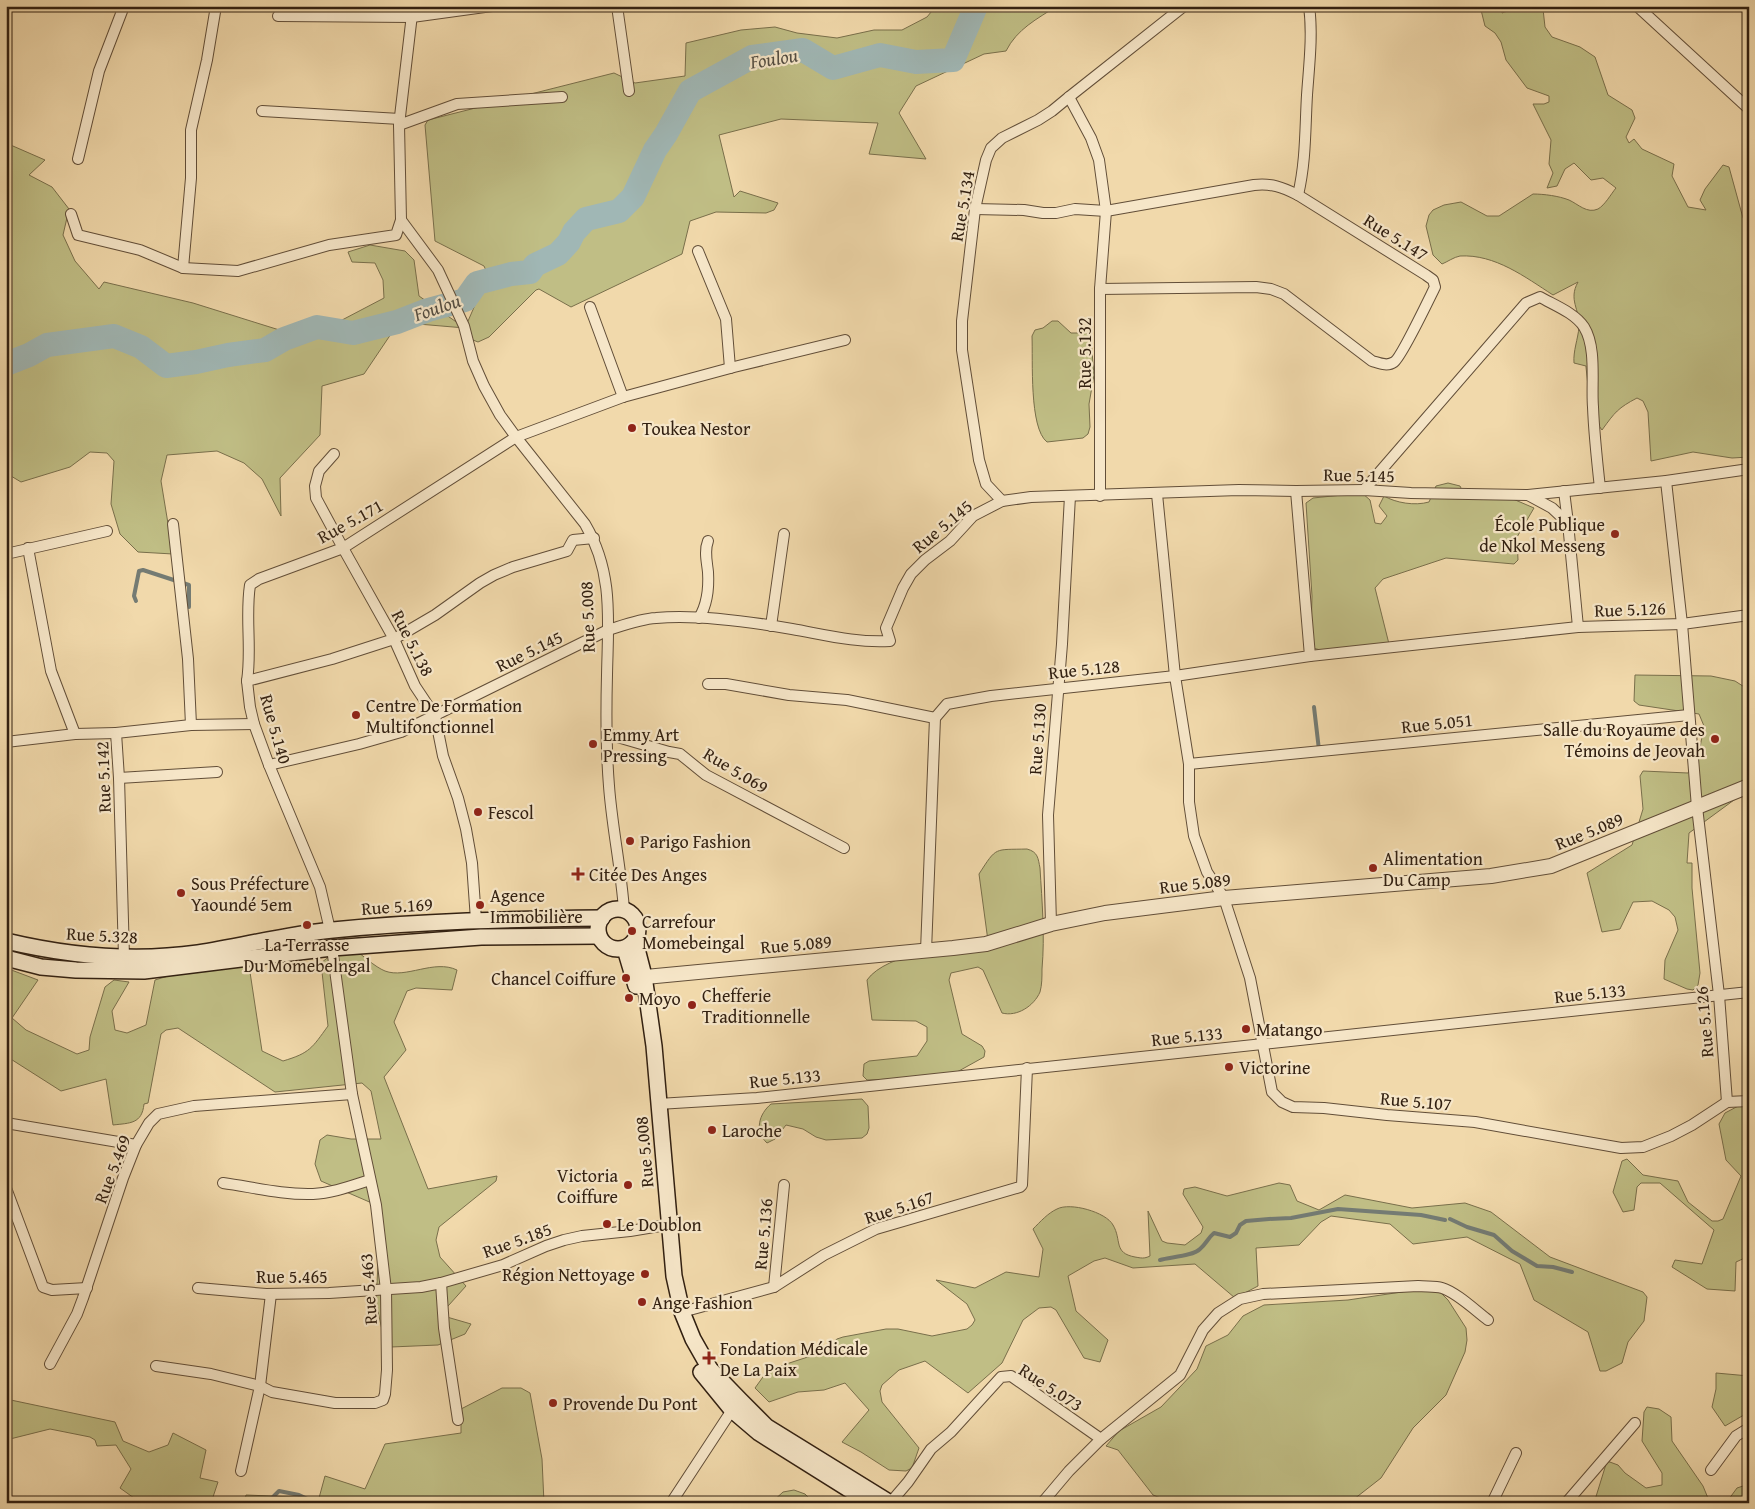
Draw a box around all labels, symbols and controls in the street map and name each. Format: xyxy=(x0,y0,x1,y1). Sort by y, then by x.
water label: Foulou xyxy=(747,40,800,76)
street label: Rue 5.134 xyxy=(942,168,982,244)
street label: Rue 5.147 xyxy=(1359,207,1433,267)
water label: Foulou xyxy=(409,286,465,328)
street label: Rue 5.132 xyxy=(1071,317,1098,389)
place label: Toukea Nestor xyxy=(642,415,751,442)
marker: Toukea Nestor xyxy=(626,422,638,434)
street label: Rue 5.145 xyxy=(1323,461,1395,489)
street label: Rue 5.171 xyxy=(312,492,388,550)
street label: Rue 5.145 xyxy=(906,493,978,559)
place label: École Publique de Nkol Messeng xyxy=(1479,511,1605,559)
marker: École Publique de Nkol Messeng xyxy=(1609,528,1621,540)
street label: Rue 5.008 xyxy=(572,581,602,653)
street label: Rue 5.126 xyxy=(1594,594,1666,624)
street label: Rue 5.138 xyxy=(385,605,441,681)
street label: Rue 5.145 xyxy=(491,623,567,679)
street label: Rue 5.128 xyxy=(1047,652,1121,686)
street label: Rue 5.140 xyxy=(253,691,299,767)
place label: Centre De Formation Multifonctionnel xyxy=(366,692,522,740)
street label: Rue 5.130 xyxy=(1021,702,1053,776)
street label: Rue 5.051 xyxy=(1400,706,1474,740)
marker: Centre De Formation Multifonctionnel xyxy=(350,709,362,721)
place label: Salle du Royaume des Témoins de Jeovah xyxy=(1543,716,1705,764)
place label: Emmy Art Pressing xyxy=(603,721,680,769)
marker: Salle du Royaume des Témoins de Jeovah xyxy=(1709,733,1721,745)
marker: Emmy Art Pressing xyxy=(587,738,599,750)
street label: Rue 5.069 xyxy=(698,740,774,800)
street label: Rue 5.142 xyxy=(88,741,118,813)
place label: Fescol xyxy=(488,799,534,826)
street label: Rue 5.089 xyxy=(1551,805,1627,857)
marker: Fescol xyxy=(472,806,484,818)
place label: Parigo Fashion xyxy=(640,828,751,855)
marker: Parigo Fashion xyxy=(624,835,636,847)
place label: Alimentation Du Camp xyxy=(1383,845,1483,893)
place label: Citée Des Anges xyxy=(589,861,707,888)
marker: Alimentation Du Camp xyxy=(1367,862,1379,874)
street label: Rue 5.089 xyxy=(1158,865,1232,901)
marker: Citée Des Anges xyxy=(571,867,585,881)
place label: Sous Préfecture Yaoundé 5em xyxy=(191,870,309,918)
place label: Agence Immobilière xyxy=(490,882,583,930)
marker: Sous Préfecture Yaoundé 5em xyxy=(175,887,187,899)
street label: Rue 5.169 xyxy=(360,890,434,922)
marker: Agence Immobilière xyxy=(474,899,486,911)
place label: Carrefour Momebeingal xyxy=(642,908,745,956)
marker: La Terrasse Du Momebelngal xyxy=(301,919,313,931)
street label: Rue 5.328 xyxy=(66,920,138,950)
marker: Carrefour Momebeingal xyxy=(626,925,638,937)
street label: Rue 5.089 xyxy=(759,927,833,961)
place label: La Terrasse Du Momebelngal xyxy=(243,931,371,979)
place label: Chancel Coiffure xyxy=(491,965,616,992)
marker: Chancel Coiffure xyxy=(620,972,632,984)
street label: Rue 5.133 xyxy=(1553,976,1627,1010)
place label: Chefferie Traditionnelle xyxy=(702,982,810,1030)
place label: Moyo xyxy=(639,985,681,1012)
street label: Rue 5.126 xyxy=(1687,985,1721,1059)
marker: Moyo xyxy=(623,992,635,1004)
marker: Chefferie Traditionnelle xyxy=(686,999,698,1011)
place label: Matango xyxy=(1256,1016,1322,1043)
street label: Rue 5.133 xyxy=(1150,1019,1224,1053)
marker: Matango xyxy=(1240,1023,1252,1035)
place label: Victorine xyxy=(1239,1054,1310,1081)
street label: Rue 5.133 xyxy=(748,1061,822,1095)
marker: Victorine xyxy=(1223,1061,1235,1073)
street label: Rue 5.107 xyxy=(1379,1084,1453,1118)
street label: Rue 5.008 xyxy=(627,1115,661,1189)
place label: Laroche xyxy=(722,1117,782,1144)
marker: Laroche xyxy=(706,1124,718,1136)
street label: Rue 5.469 xyxy=(87,1131,137,1207)
place label: Victoria Coiffure xyxy=(557,1162,618,1210)
marker: Victoria Coiffure xyxy=(622,1179,634,1191)
street label: Rue 5.167 xyxy=(861,1183,937,1231)
street label: Rue 5.136 xyxy=(746,1197,780,1271)
place label: Le Doublon xyxy=(617,1211,702,1238)
street label: Rue 5.185 xyxy=(479,1215,555,1265)
marker: Le Doublon xyxy=(601,1218,613,1230)
street label: Rue 5.463 xyxy=(352,1252,384,1326)
place label: Région Nettoyage xyxy=(502,1261,635,1288)
street label: Rue 5.465 xyxy=(256,1263,328,1290)
marker: Région Nettoyage xyxy=(639,1268,651,1280)
place label: Ange Fashion xyxy=(652,1289,753,1316)
marker: Ange Fashion xyxy=(636,1296,648,1308)
place label: Fondation Médicale De La Paix xyxy=(720,1335,868,1383)
marker: Fondation Médicale De La Paix xyxy=(702,1351,716,1365)
street label: Rue 5.073 xyxy=(1014,1356,1088,1418)
place label: Provende Du Pont xyxy=(563,1390,698,1417)
marker: Provende Du Pont xyxy=(547,1397,559,1409)

